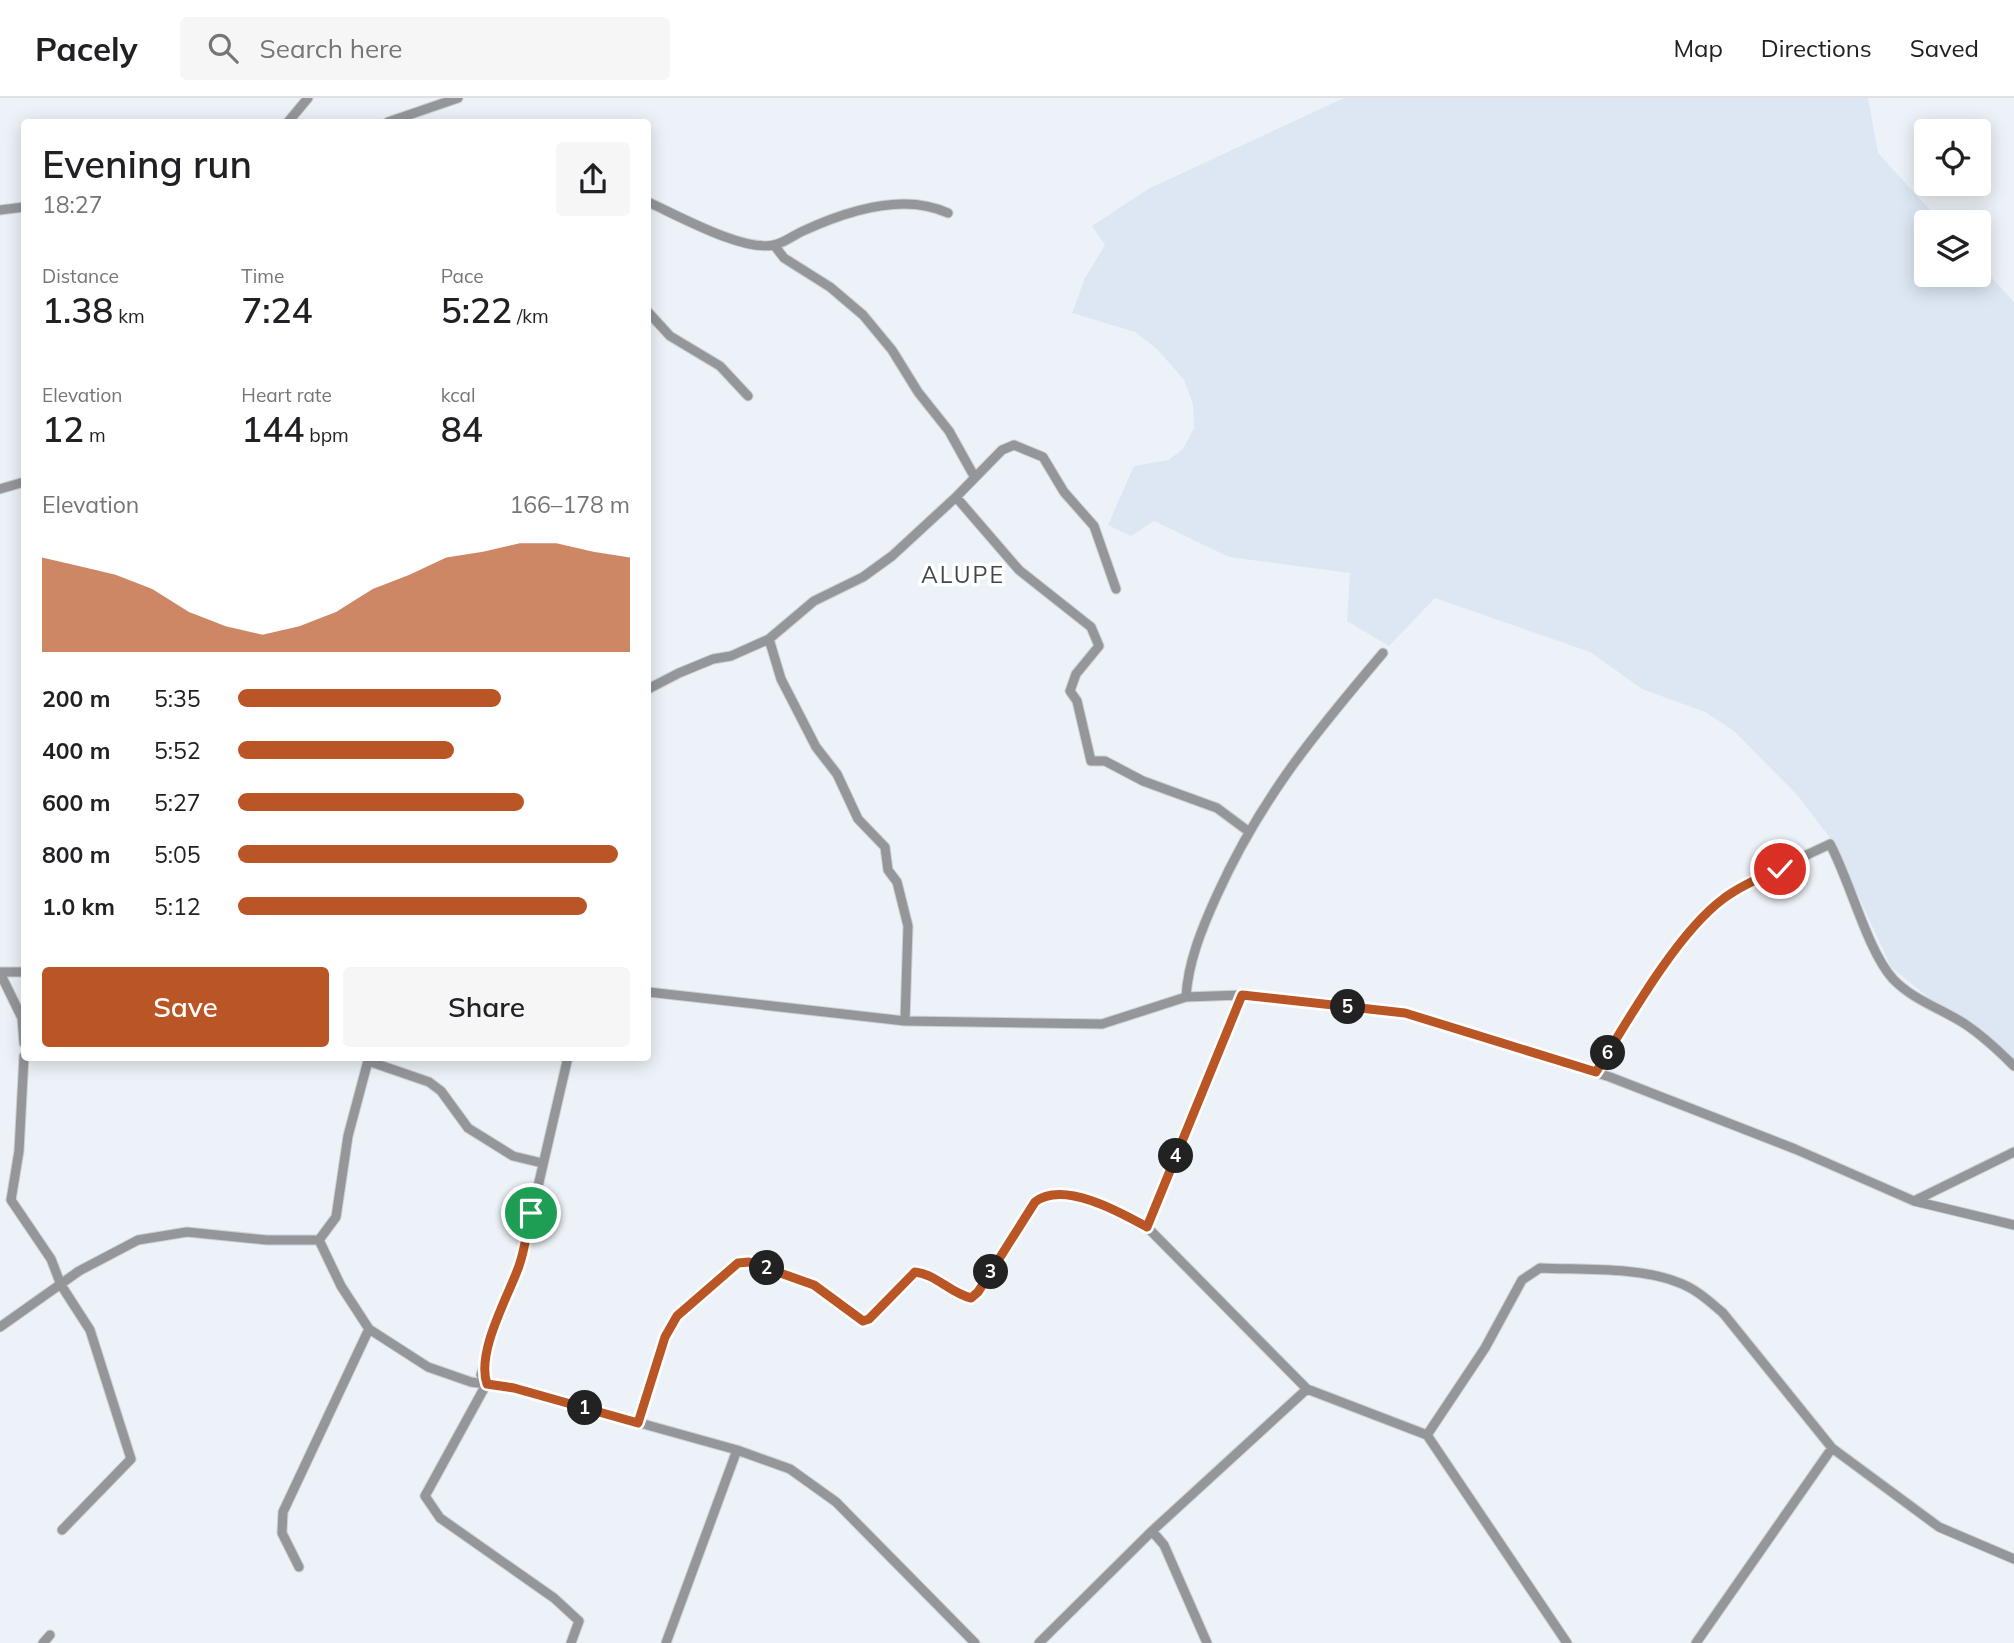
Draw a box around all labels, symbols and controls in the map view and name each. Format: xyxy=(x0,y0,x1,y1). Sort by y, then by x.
search box xyxy=(180,17,670,80)
text: Pacely xyxy=(35,28,138,69)
icon: search xyxy=(204,29,242,67)
text: Search here xyxy=(260,32,403,65)
text: Map xyxy=(1673,33,1723,63)
text: Directions xyxy=(1761,33,1872,63)
text: Saved xyxy=(1910,33,1979,63)
map controls xyxy=(1914,119,1991,287)
button: locate xyxy=(1914,119,1991,196)
text: Evening run xyxy=(42,140,252,188)
button: share xyxy=(556,142,630,216)
text: 18:27 xyxy=(42,190,102,219)
button: layers xyxy=(1914,210,1991,287)
text: Distance xyxy=(42,264,119,288)
text: Time xyxy=(241,264,284,288)
text: Pace xyxy=(441,264,484,288)
text: 1.38 xyxy=(42,288,113,332)
text: 7:24 xyxy=(241,288,313,332)
text: 5:22 xyxy=(441,288,512,332)
text: km xyxy=(113,304,145,328)
text: /km xyxy=(512,304,549,328)
text: Elevation xyxy=(42,383,122,407)
text: Heart rate xyxy=(241,383,332,407)
text: kcal xyxy=(441,383,475,407)
text: 12 xyxy=(42,407,84,451)
text: 144 xyxy=(241,407,304,451)
text: 84 xyxy=(441,407,483,451)
text: m xyxy=(84,423,106,447)
text: bpm xyxy=(304,423,349,447)
text: Elevation xyxy=(42,490,139,519)
text: 166–178 m xyxy=(509,490,630,519)
district label: ALUPE xyxy=(921,560,1005,589)
text: 200 m xyxy=(42,684,110,713)
text: 5:35 xyxy=(154,684,201,713)
text: 400 m xyxy=(42,736,110,765)
text: 5:52 xyxy=(154,736,201,765)
text: 600 m xyxy=(42,788,110,817)
text: 5:27 xyxy=(154,788,201,817)
pin xyxy=(1750,839,1810,899)
text: 800 m xyxy=(42,840,110,869)
text: 5:05 xyxy=(154,840,201,869)
icon: check xyxy=(1761,850,1799,888)
text: 1.0 km xyxy=(42,892,115,921)
text: 5:12 xyxy=(154,892,201,921)
button: Save xyxy=(42,967,329,1047)
button: Share xyxy=(343,967,630,1047)
pin: 5 xyxy=(1330,990,1366,1024)
text: 5 xyxy=(1342,994,1353,1018)
pin: 6 xyxy=(1590,1035,1626,1070)
text: 6 xyxy=(1602,1040,1613,1064)
pin: 4 xyxy=(1158,1138,1194,1174)
text: 4 xyxy=(1170,1143,1181,1167)
pin xyxy=(501,1183,561,1243)
icon: arrive xyxy=(512,1194,550,1232)
pin: 2 xyxy=(750,1250,784,1286)
pin: 3 xyxy=(974,1254,1009,1290)
text: 2 xyxy=(761,1255,772,1279)
text: 3 xyxy=(985,1259,996,1283)
pin: 1 xyxy=(568,1390,602,1426)
text: 1 xyxy=(579,1395,590,1419)

